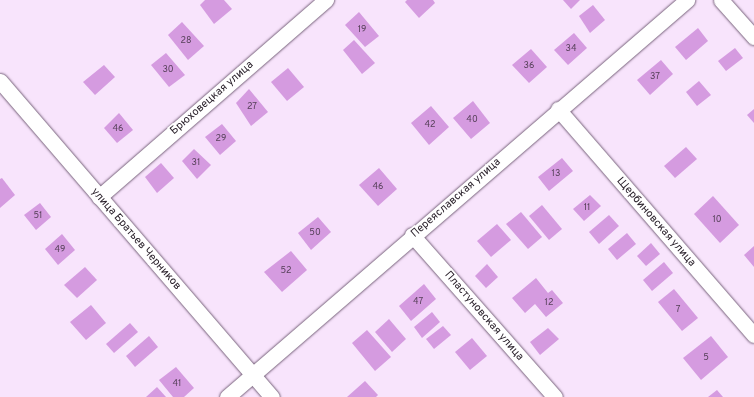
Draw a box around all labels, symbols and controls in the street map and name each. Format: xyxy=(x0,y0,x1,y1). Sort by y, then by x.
house number: 19 xyxy=(358,25,366,35)
house number: 28 xyxy=(180,36,192,46)
house number: 34 xyxy=(565,44,577,54)
street label: Брюховецкая улица xyxy=(168,58,256,138)
house number: 36 xyxy=(524,61,534,71)
house number: 30 xyxy=(162,65,174,75)
house number: 37 xyxy=(650,72,660,82)
house number: 27 xyxy=(247,102,257,112)
house number: 40 xyxy=(466,115,478,125)
house number: 42 xyxy=(424,120,436,130)
house number: 46 xyxy=(113,124,123,134)
house number: 29 xyxy=(216,134,226,144)
street label: Переяславская улица xyxy=(408,155,504,241)
house number: 31 xyxy=(192,158,200,168)
house number: 13 xyxy=(552,169,560,179)
street label: Щербиновская улица xyxy=(614,175,698,269)
house number: 46 xyxy=(373,182,383,192)
street label: улица Братьев Черников xyxy=(88,185,184,293)
house number: 11 xyxy=(584,203,590,213)
house number: 51 xyxy=(34,211,42,221)
house number: 10 xyxy=(712,215,722,225)
house number: 50 xyxy=(309,228,321,238)
house number: 49 xyxy=(55,245,65,255)
house number: 52 xyxy=(280,266,292,276)
street label: Пластуновская улица xyxy=(442,269,526,363)
house number: 47 xyxy=(413,297,423,307)
house number: 12 xyxy=(545,298,553,308)
house number: 7 xyxy=(676,305,680,315)
house number: 5 xyxy=(703,353,709,363)
house number: 41 xyxy=(173,379,181,389)

